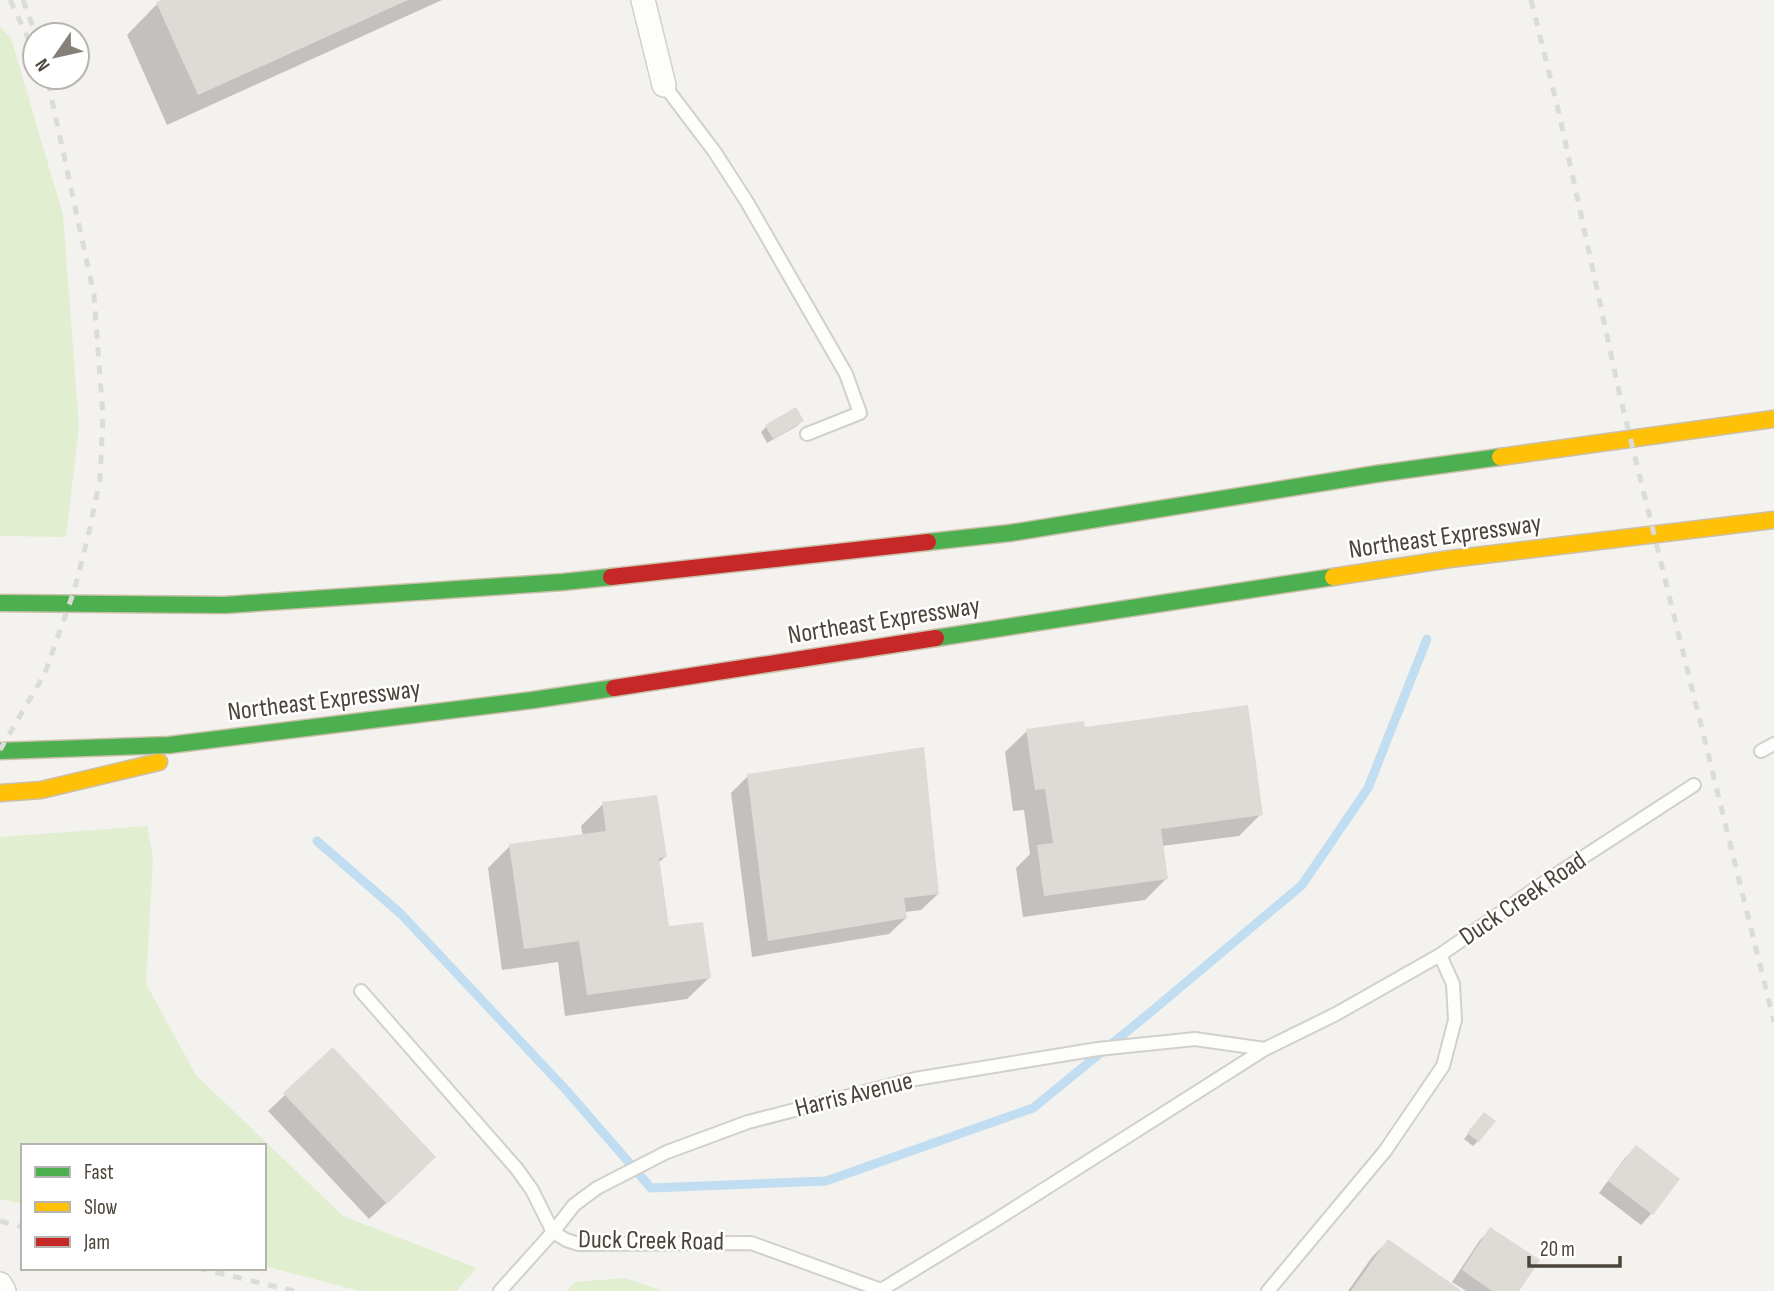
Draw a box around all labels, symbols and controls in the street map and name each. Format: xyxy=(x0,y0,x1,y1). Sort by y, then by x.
north arrow xyxy=(21,21,91,91)
text: N xyxy=(31,54,56,75)
street label: Northeast Expressway xyxy=(1347,508,1543,566)
street label: Northeast Expressway xyxy=(786,591,982,651)
street label: Northeast Expressway xyxy=(226,674,422,728)
street label: Duck Creek Road xyxy=(1454,845,1592,953)
street label: Harris Avenue xyxy=(792,1065,916,1125)
legend xyxy=(21,1144,266,1270)
text: Fast xyxy=(84,1160,114,1185)
text: Slow xyxy=(84,1195,118,1220)
street label: Duck Creek Road xyxy=(578,1224,724,1258)
scale bar xyxy=(1529,1224,1620,1268)
text: Jam xyxy=(83,1230,110,1255)
text: 20 m xyxy=(1540,1237,1575,1262)

